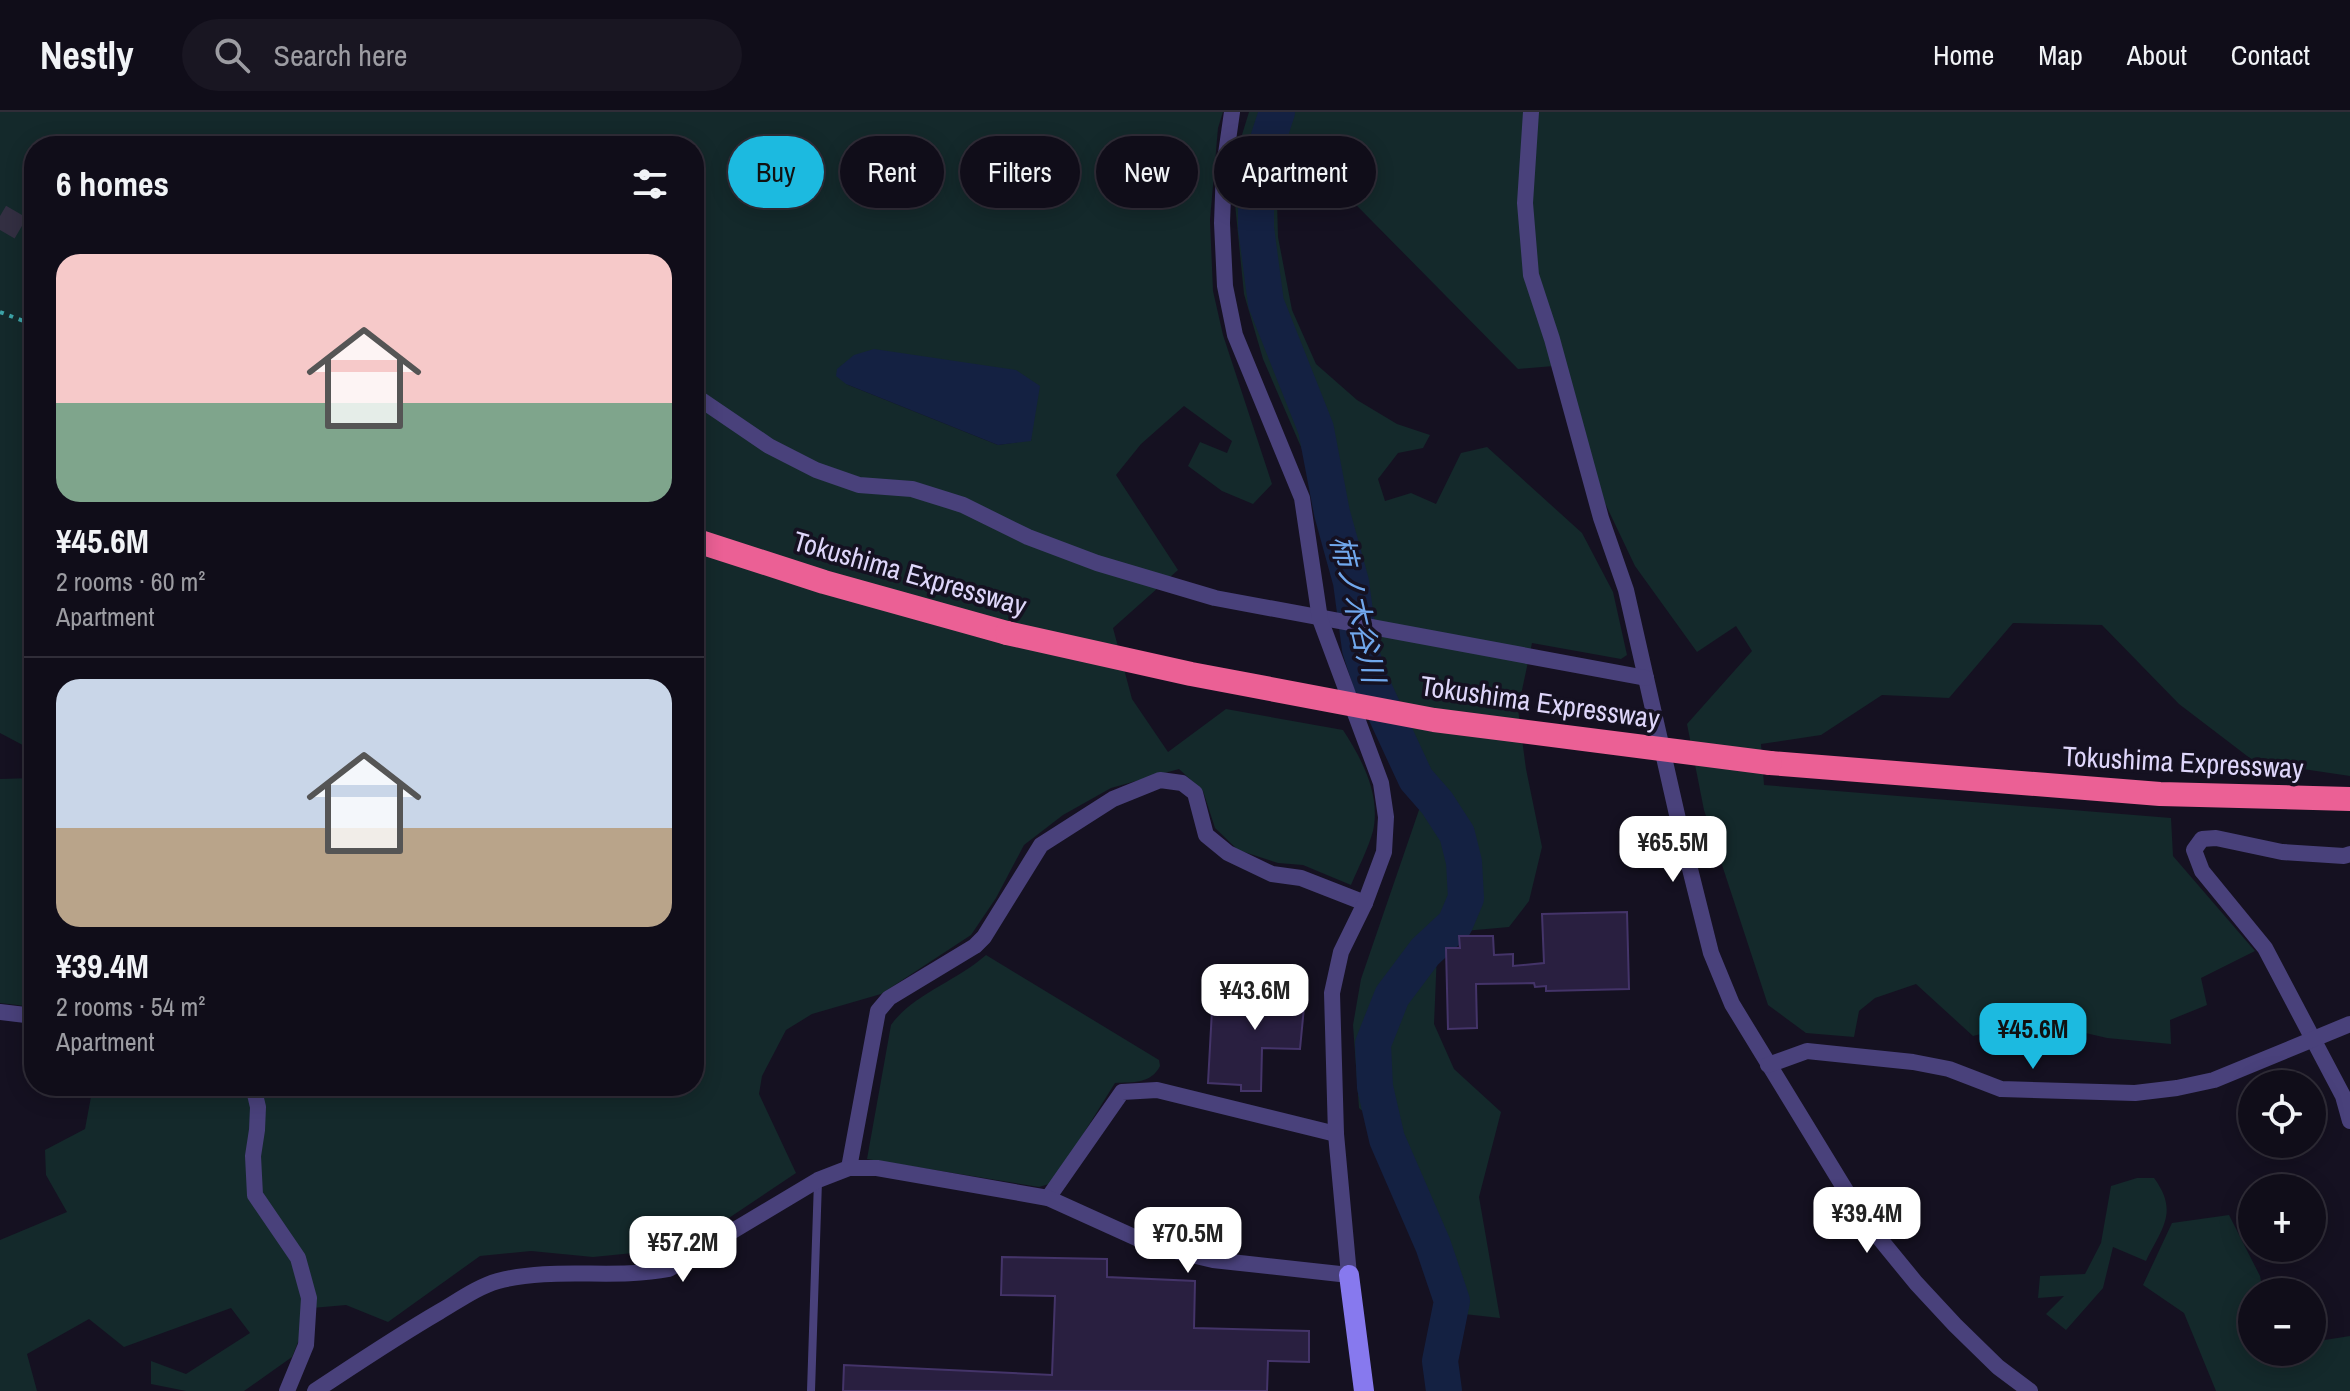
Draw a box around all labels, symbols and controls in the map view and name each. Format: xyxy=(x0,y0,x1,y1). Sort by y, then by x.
search box xyxy=(182,19,742,91)
text: Nestly xyxy=(40,30,134,81)
icon: search xyxy=(210,33,254,77)
text: Search here xyxy=(274,35,408,75)
text: Home xyxy=(1933,36,1994,74)
text: Map xyxy=(2038,36,2083,74)
text: About xyxy=(2127,36,2187,74)
text: Contact xyxy=(2231,36,2310,74)
chip: Buy xyxy=(728,136,824,208)
chip: Rent xyxy=(840,136,944,208)
chip: Filters xyxy=(960,136,1080,208)
chip: New xyxy=(1096,136,1198,208)
chip: Apartment xyxy=(1214,136,1376,208)
text: 6 homes xyxy=(56,161,169,207)
icon: filters xyxy=(628,162,672,206)
icon: home xyxy=(292,306,436,450)
text: ¥45.6M xyxy=(56,518,149,564)
street label: Tokushima Expressway xyxy=(789,521,1032,625)
water label: 柿ノ木谷川 xyxy=(1322,531,1395,689)
text: 2 rooms · 60 m² xyxy=(56,564,205,599)
text: Apartment xyxy=(56,599,154,634)
street label: Tokushima Expressway xyxy=(1418,666,1663,738)
icon: home xyxy=(292,731,436,875)
street label: Tokushima Expressway xyxy=(2062,737,2305,787)
pin: ¥65.5M xyxy=(1608,816,1738,884)
text: ¥65.5M xyxy=(1637,824,1709,859)
text: ¥39.4M xyxy=(56,943,149,989)
pin: ¥43.6M xyxy=(1190,964,1320,1032)
text: ¥43.6M xyxy=(1219,972,1291,1007)
text: 2 rooms · 54 m² xyxy=(56,989,205,1024)
pin: ¥45.6M xyxy=(1968,1003,2098,1071)
text: ¥45.6M xyxy=(1997,1011,2069,1046)
text: Apartment xyxy=(56,1024,154,1059)
map controls xyxy=(2238,1070,2326,1366)
button: locate xyxy=(2238,1070,2326,1158)
button: + xyxy=(2238,1174,2326,1262)
pin: ¥39.4M xyxy=(1802,1187,1932,1255)
text: ¥39.4M xyxy=(1831,1195,1903,1230)
pin: ¥70.5M xyxy=(1123,1207,1253,1275)
text: ¥70.5M xyxy=(1152,1215,1224,1250)
pin: ¥57.2M xyxy=(618,1216,748,1284)
text: ¥57.2M xyxy=(647,1224,719,1259)
button: − xyxy=(2238,1278,2326,1366)

